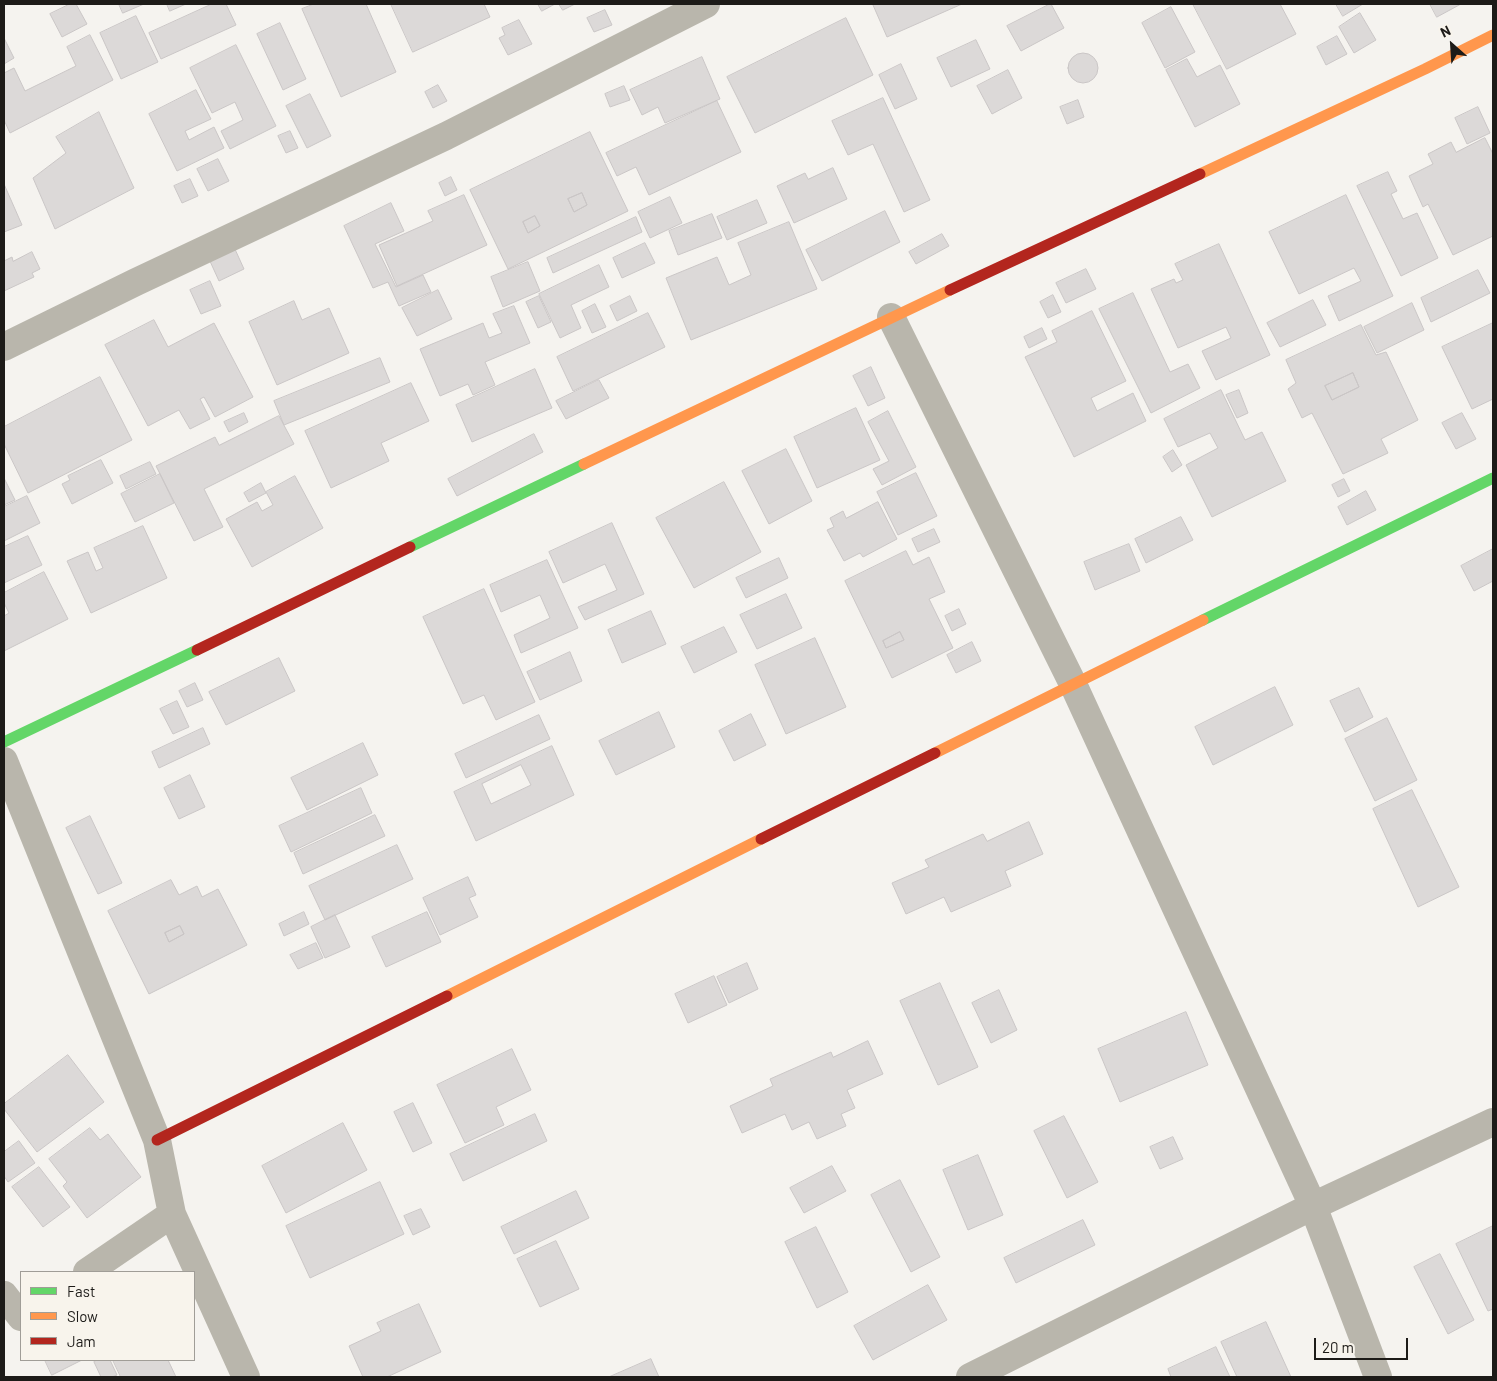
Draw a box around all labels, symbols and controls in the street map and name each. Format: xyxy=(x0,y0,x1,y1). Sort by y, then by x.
north arrow xyxy=(1427,20,1477,70)
text: N xyxy=(1437,21,1453,41)
legend xyxy=(20,1271,195,1361)
text: Fast xyxy=(67,1282,95,1300)
text: Slow xyxy=(67,1307,98,1325)
scale bar xyxy=(1317,1328,1411,1360)
text: Jam xyxy=(67,1332,96,1350)
text: 20 m xyxy=(1322,1338,1354,1356)

